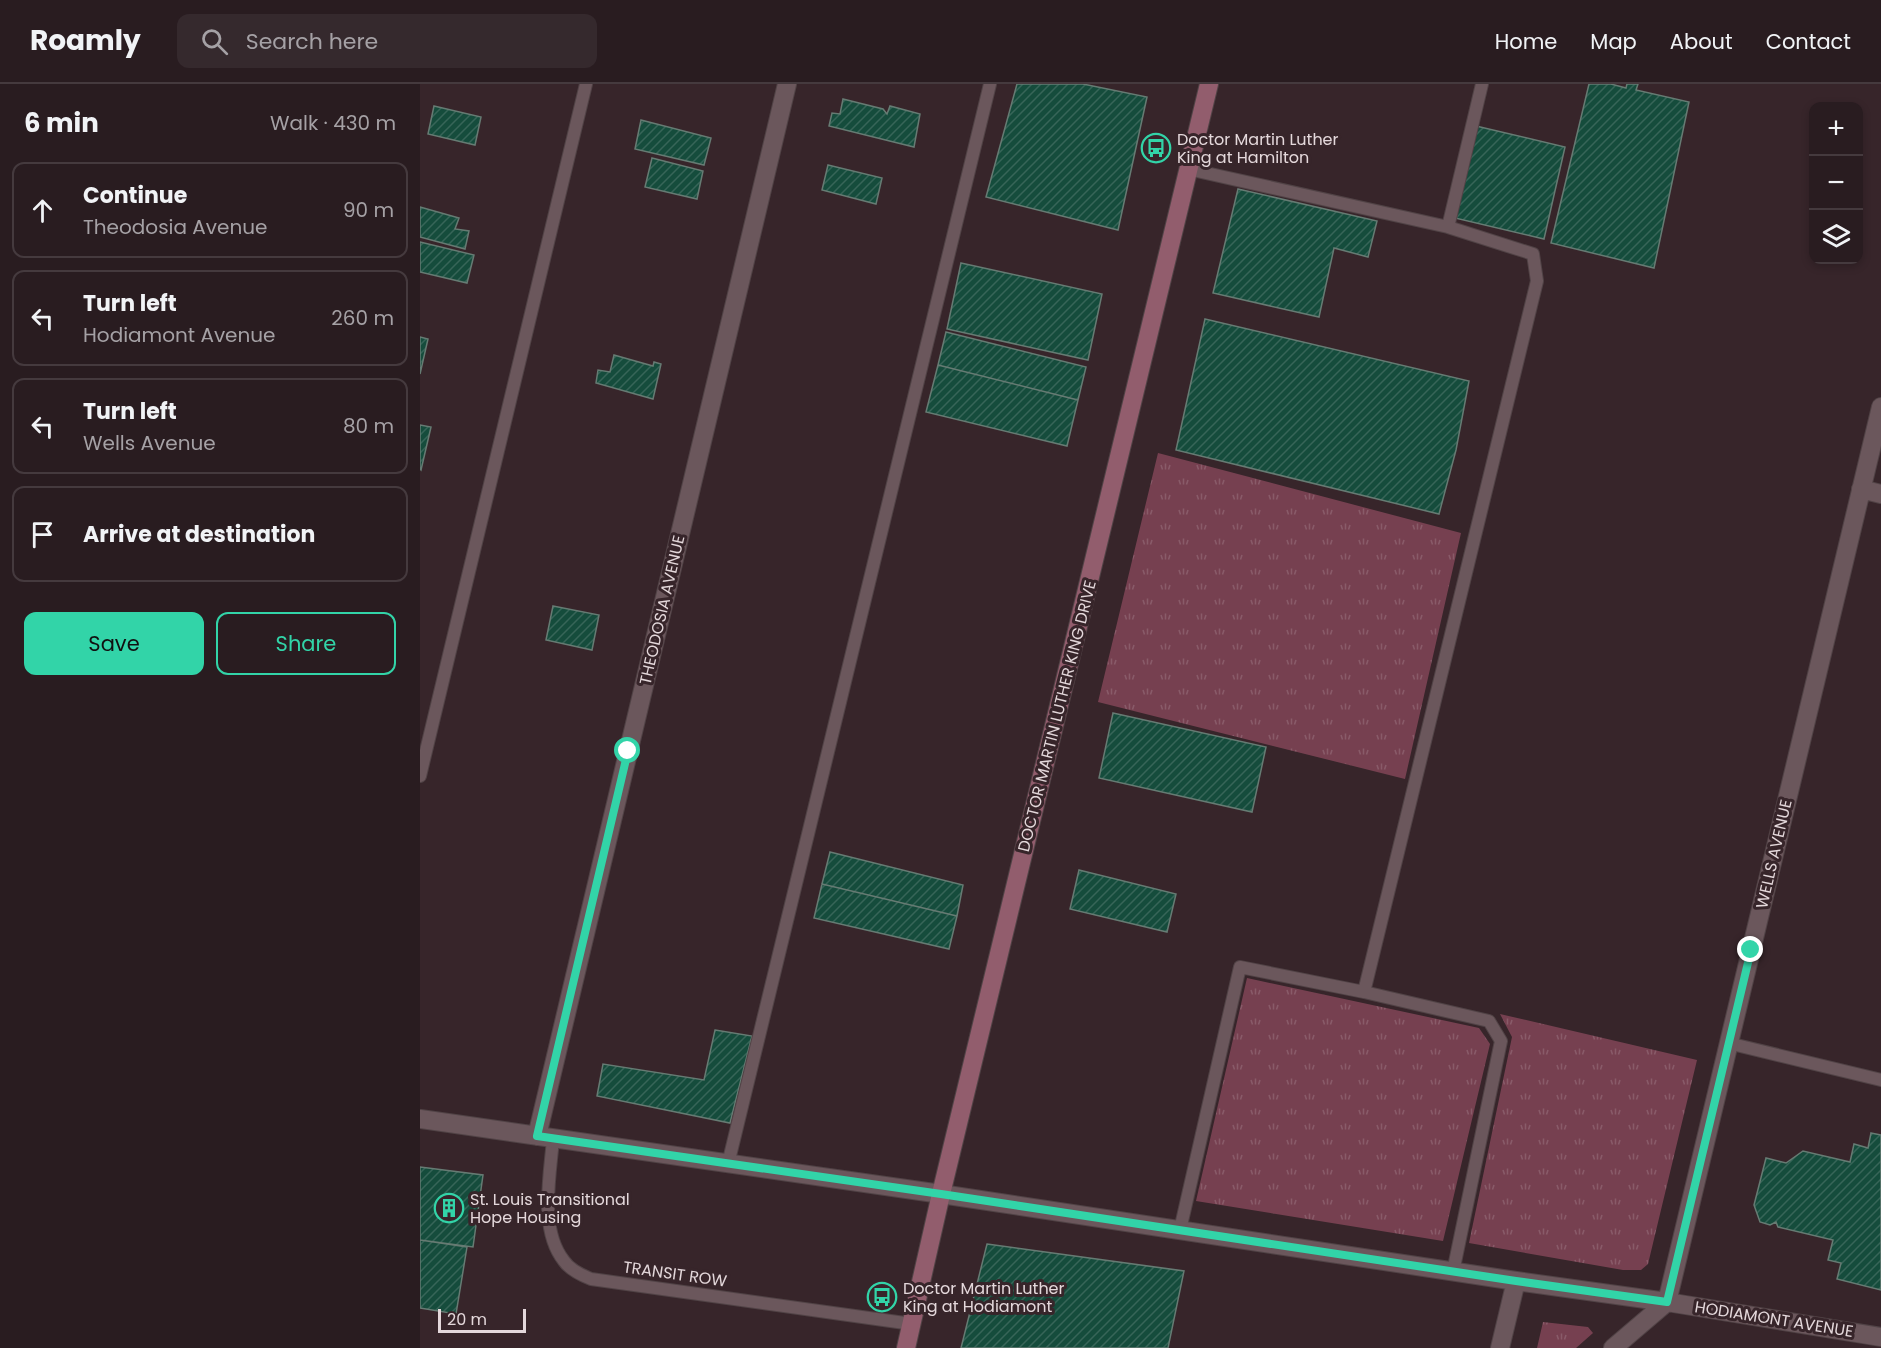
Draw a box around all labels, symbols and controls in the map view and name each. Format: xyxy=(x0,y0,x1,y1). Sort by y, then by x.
search box xyxy=(177,14,597,68)
text: Roamly xyxy=(30,21,141,60)
icon: search xyxy=(198,25,231,58)
text: Search here xyxy=(246,26,378,57)
text: Home xyxy=(1495,27,1557,56)
text: Map xyxy=(1590,27,1637,56)
text: About xyxy=(1670,27,1733,56)
text: Contact xyxy=(1766,27,1851,56)
map controls xyxy=(1809,102,1863,264)
button: + xyxy=(1809,102,1863,156)
text: 6 min xyxy=(24,105,99,141)
text: Walk · 430 m xyxy=(270,109,396,137)
place label: Doctor Martin Luther King at Hamilton xyxy=(1177,128,1339,169)
bus stop icon: Doctor Martin Luther King at Hamilton xyxy=(1140,132,1172,164)
button: − xyxy=(1809,156,1863,210)
text: Continue xyxy=(83,180,187,211)
icon: ahead xyxy=(26,194,59,227)
text: 90 m xyxy=(343,196,394,224)
button: layers xyxy=(1809,210,1863,264)
text: Theodosia Avenue xyxy=(83,213,267,241)
text: Turn left xyxy=(83,288,177,319)
icon: left xyxy=(26,302,59,335)
text: 260 m xyxy=(331,304,394,332)
text: Hodiamont Avenue xyxy=(83,321,276,349)
text: Turn left xyxy=(83,396,177,427)
icon: left xyxy=(26,410,59,443)
text: 80 m xyxy=(343,412,394,440)
text: Wells Avenue xyxy=(83,429,216,457)
icon: arrive xyxy=(26,518,59,551)
text: Arrive at destination xyxy=(83,519,315,550)
street label: THEODOSIA AVENUE xyxy=(634,533,690,687)
street label: DOCTOR MARTIN LUTHER KING DRIVE xyxy=(1012,578,1102,854)
button: Save xyxy=(24,612,204,675)
button: Share xyxy=(216,612,396,675)
route start xyxy=(614,737,640,763)
street label: WELLS AVENUE xyxy=(1750,797,1798,911)
route end xyxy=(1737,936,1763,962)
place label: St. Louis Transitional Hope Housing xyxy=(470,1188,630,1229)
building icon: St. Louis Transitional Hope Housing xyxy=(433,1192,465,1224)
street label: TRANSIT ROW xyxy=(622,1255,729,1293)
place label: Doctor Martin Luther King at Hodiamont xyxy=(903,1277,1065,1318)
bus stop icon: Doctor Martin Luther King at Hodiamont xyxy=(866,1281,898,1313)
street label: HODIAMONT AVENUE xyxy=(1693,1295,1855,1343)
scale bar xyxy=(438,1306,526,1334)
text: 20 m xyxy=(447,1308,487,1331)

